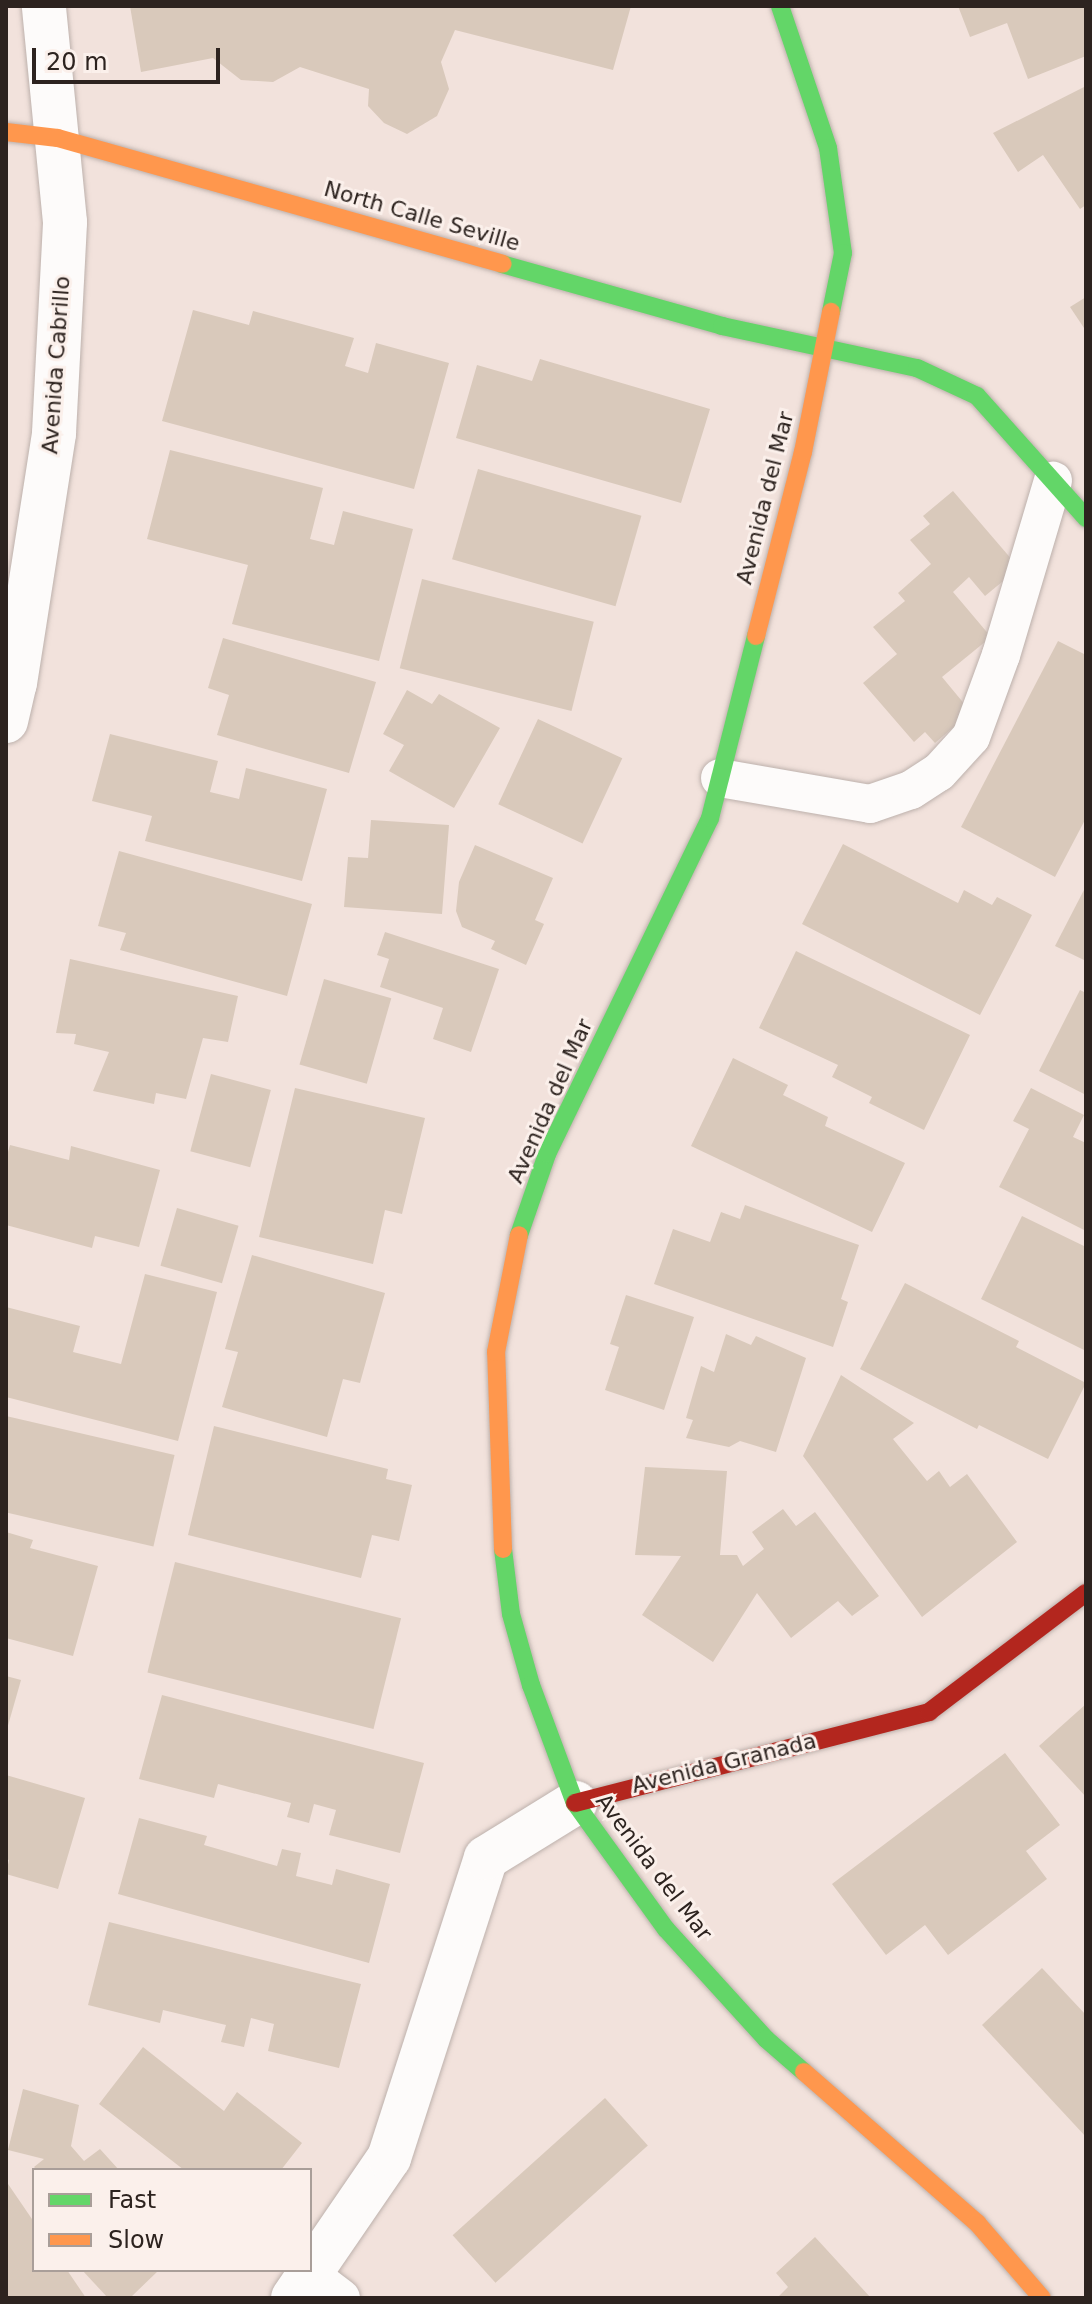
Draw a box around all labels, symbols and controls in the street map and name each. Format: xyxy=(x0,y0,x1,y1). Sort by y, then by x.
scale bar xyxy=(36,32,224,82)
text: 20 m xyxy=(46,48,108,76)
street label: North Calle Seville xyxy=(321,175,523,257)
street label: Avenida Cabrillo xyxy=(37,275,75,455)
street label: Avenida del Mar xyxy=(731,409,799,587)
street label: Avenida del Mar xyxy=(502,1015,598,1187)
street label: Avenida Granada xyxy=(629,1727,819,1799)
street label: Avenida del Mar xyxy=(590,1788,718,1946)
legend xyxy=(32,2168,312,2272)
text: Fast xyxy=(108,2186,156,2214)
text: Slow xyxy=(108,2226,164,2254)

